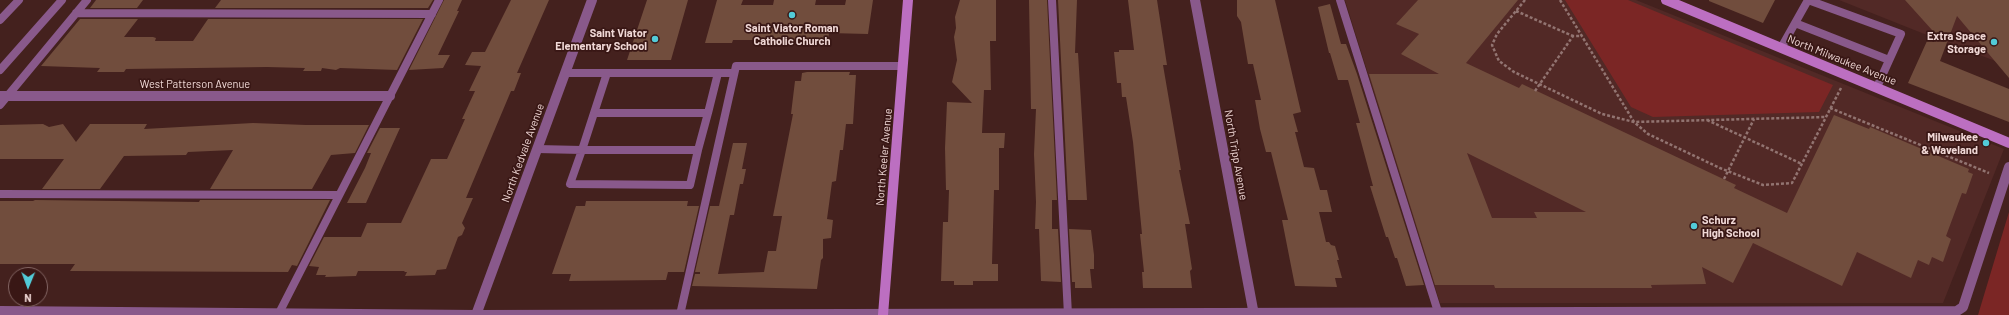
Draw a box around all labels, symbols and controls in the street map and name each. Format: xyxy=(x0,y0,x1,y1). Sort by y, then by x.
marker: Saint Viator Roman Catholic Church xyxy=(787,10,797,20)
place label: Saint Viator Roman Catholic Church xyxy=(745,21,839,47)
place label: Saint Viator Elementary School xyxy=(555,26,647,52)
place label: Extra Space Storage xyxy=(1927,29,1986,55)
street label: North Milwaukee Avenue xyxy=(1786,32,1898,88)
marker: Saint Viator Elementary School xyxy=(650,34,660,44)
marker: Extra Space Storage xyxy=(1989,37,1999,47)
street label: West Patterson Avenue xyxy=(140,77,250,91)
street label: North Kedvale Avenue xyxy=(499,102,547,204)
street label: North Keeler Avenue xyxy=(873,108,895,206)
street label: North Tripp Avenue xyxy=(1222,109,1250,201)
place label: Milwaukee & Waveland xyxy=(1921,130,1978,156)
marker: Milwaukee & Waveland xyxy=(1981,138,1991,148)
place label: Schurz High School xyxy=(1702,213,1759,239)
marker: Schurz High School xyxy=(1689,221,1699,231)
north arrow xyxy=(8,267,48,307)
text: N xyxy=(24,292,32,305)

